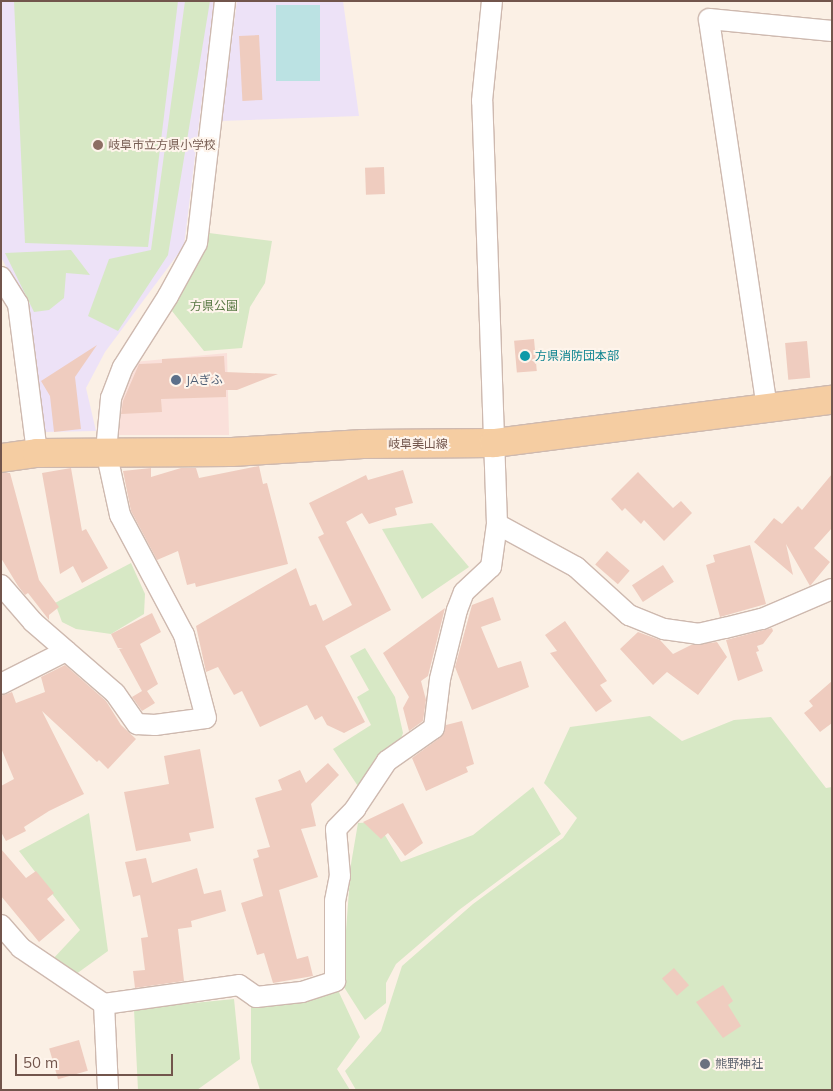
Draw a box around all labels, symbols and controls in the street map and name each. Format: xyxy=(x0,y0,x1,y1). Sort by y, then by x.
place label: 岐阜市立方県小学校 xyxy=(108,138,216,152)
marker: 岐阜市立方県小学校 xyxy=(92,139,104,151)
park label: 方県公園 xyxy=(190,299,238,313)
place label: 方県消防団本部 xyxy=(535,349,619,363)
marker: 方県消防団本部 xyxy=(519,350,531,362)
place label: JAぎふ xyxy=(186,373,223,387)
marker: JAぎふ xyxy=(170,374,182,386)
street label: 岐阜美山線 xyxy=(388,437,448,451)
scale bar xyxy=(18,1044,175,1076)
text: 50 m xyxy=(23,1053,58,1072)
place label: 熊野神社 xyxy=(715,1057,763,1071)
marker: 熊野神社 xyxy=(699,1058,711,1070)

